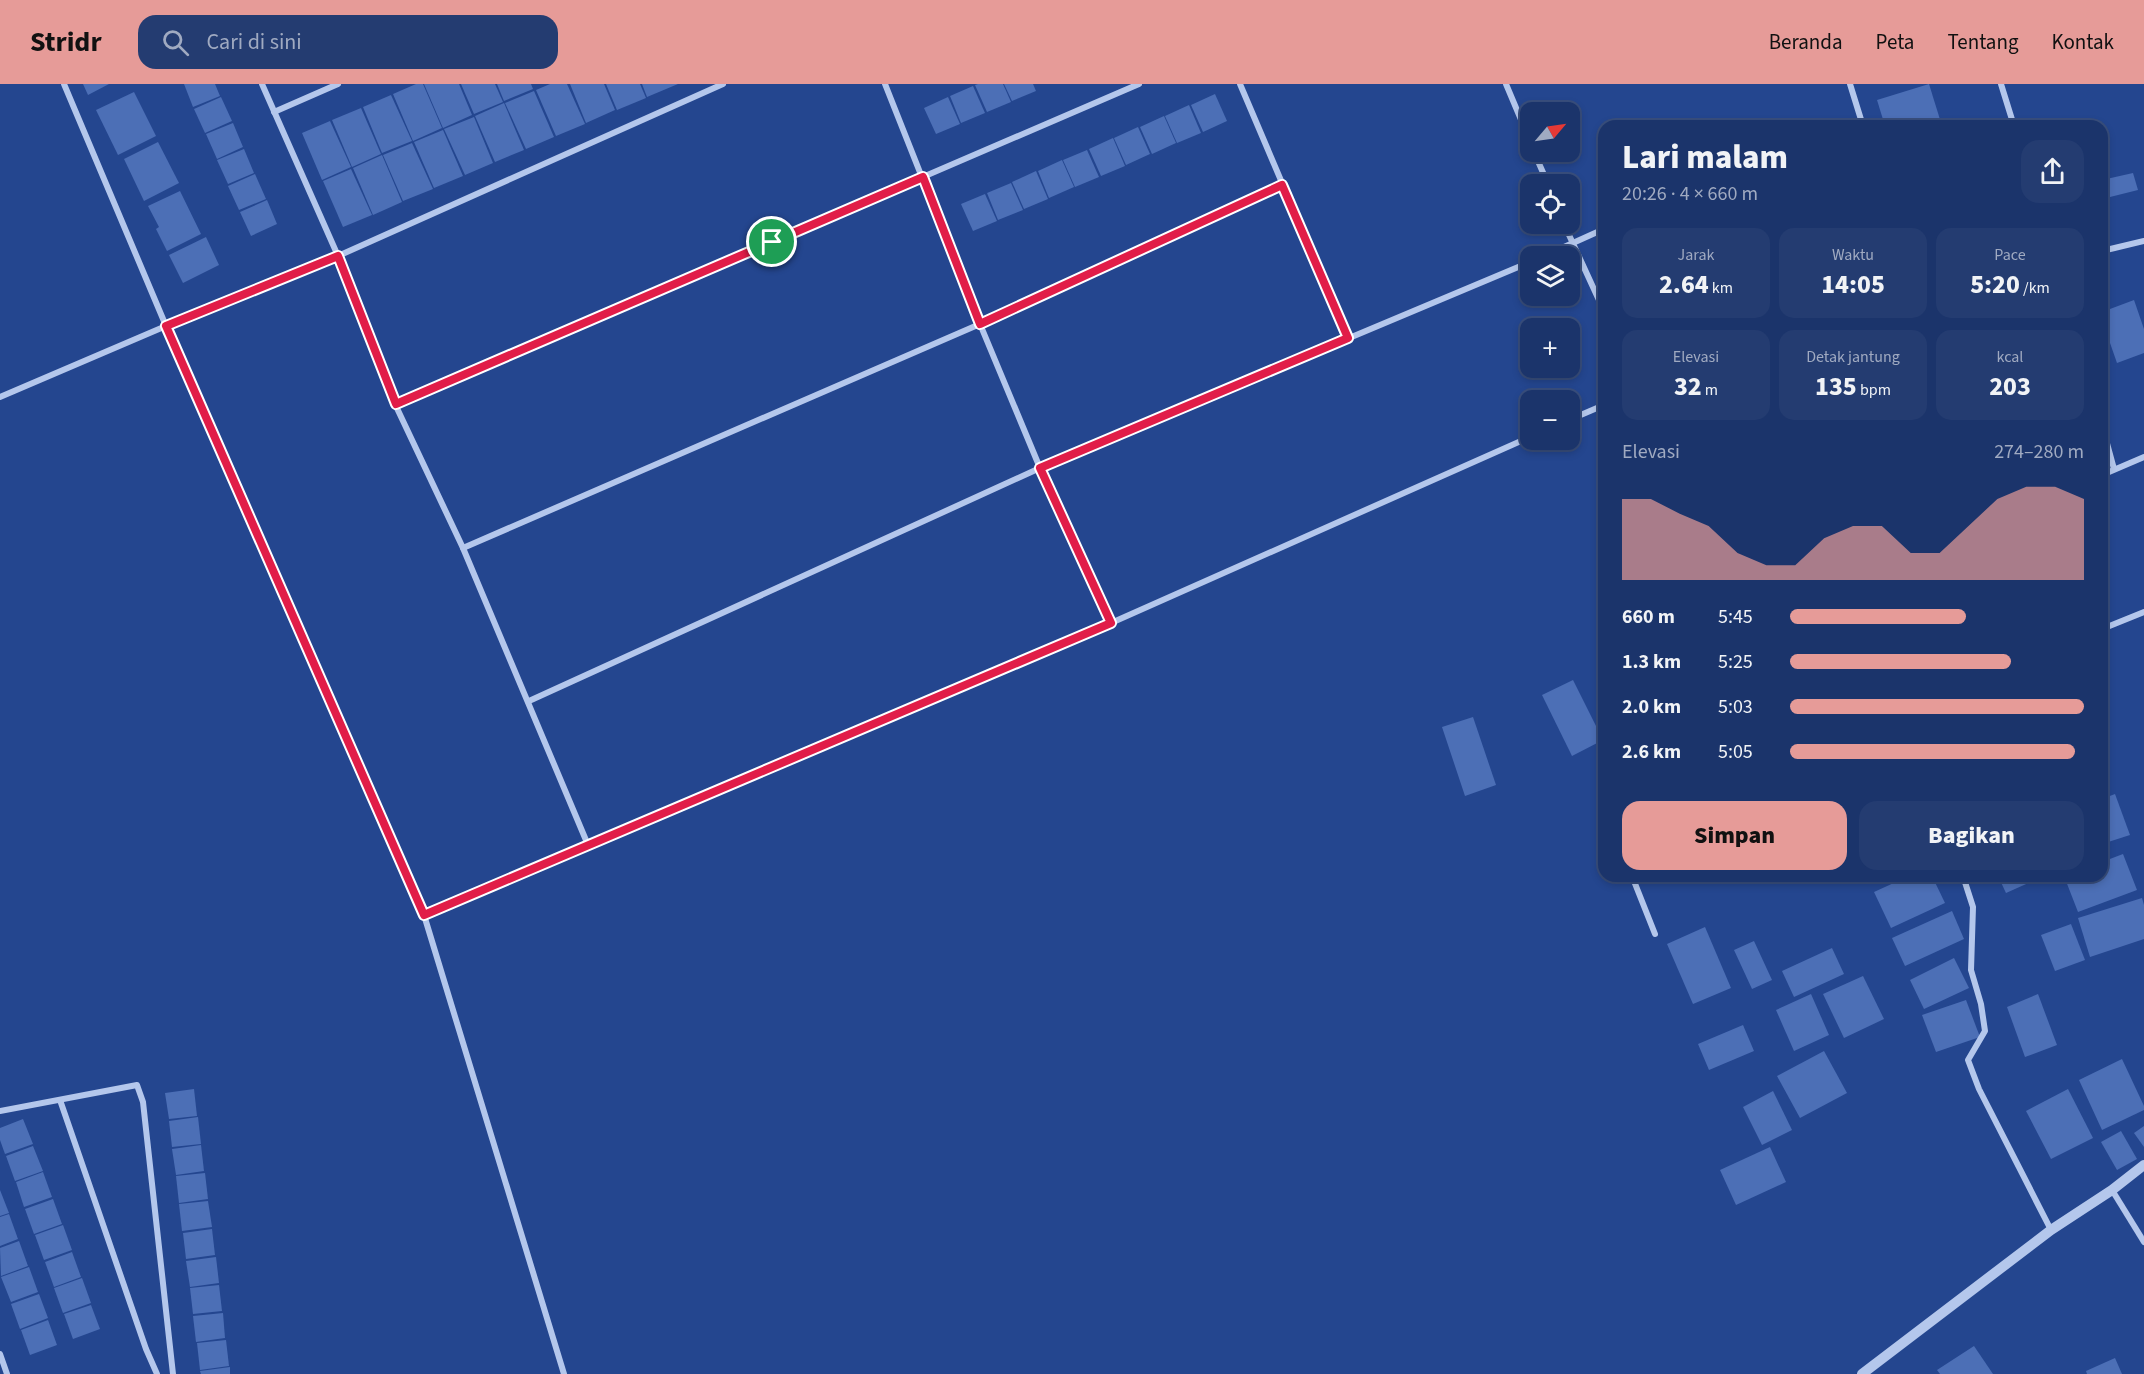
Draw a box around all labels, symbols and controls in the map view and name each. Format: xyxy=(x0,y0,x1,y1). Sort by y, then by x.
search box xyxy=(138,15,558,69)
text: Stridr xyxy=(30,22,102,62)
icon: search xyxy=(159,26,192,59)
text: Cari di sini xyxy=(207,26,302,58)
text: Beranda xyxy=(1769,27,1843,57)
text: Peta xyxy=(1876,27,1914,57)
text: Tentang xyxy=(1947,27,2018,57)
text: Kontak xyxy=(2051,27,2114,57)
north arrow xyxy=(1520,102,1580,162)
map controls xyxy=(1520,102,1580,450)
text: Lari malam xyxy=(1622,134,1788,181)
button: share xyxy=(2021,140,2084,203)
button: locate xyxy=(1520,174,1580,234)
text: 20:26 · 4 × 660 m xyxy=(1622,180,1758,208)
pin xyxy=(746,216,797,267)
icon: arrive xyxy=(755,225,788,258)
text: Jarak xyxy=(1678,244,1714,266)
text: Waktu xyxy=(1832,244,1874,266)
text: Pace xyxy=(1994,244,2026,266)
button: layers xyxy=(1520,246,1580,306)
text: 2.64 xyxy=(1659,266,1709,303)
text: 14:05 xyxy=(1821,266,1885,303)
text: 5:20 xyxy=(1970,266,2020,303)
text: km xyxy=(1709,277,1733,299)
text: /km xyxy=(2020,277,2050,299)
button: + xyxy=(1520,318,1580,378)
text: Elevasi xyxy=(1673,346,1719,368)
text: Detak jantung xyxy=(1806,346,1900,368)
text: kcal xyxy=(1997,346,2023,368)
text: 32 xyxy=(1674,368,1702,405)
text: 135 xyxy=(1815,368,1857,405)
text: 203 xyxy=(1989,368,2031,405)
text: m xyxy=(1702,379,1718,401)
text: bpm xyxy=(1857,379,1891,401)
button: − xyxy=(1520,390,1580,450)
text: Elevasi xyxy=(1622,438,1680,466)
text: 274–280 m xyxy=(1994,438,2084,466)
text: 660 m xyxy=(1622,603,1675,631)
text: 5:45 xyxy=(1718,603,1753,631)
text: 1.3 km xyxy=(1622,648,1681,676)
text: 5:25 xyxy=(1718,648,1753,676)
text: 2.0 km xyxy=(1622,693,1681,721)
text: 5:03 xyxy=(1718,693,1753,721)
text: 2.6 km xyxy=(1622,738,1681,766)
text: 5:05 xyxy=(1718,738,1753,766)
button: Simpan xyxy=(1622,801,1847,870)
button: Bagikan xyxy=(1859,801,2084,870)

